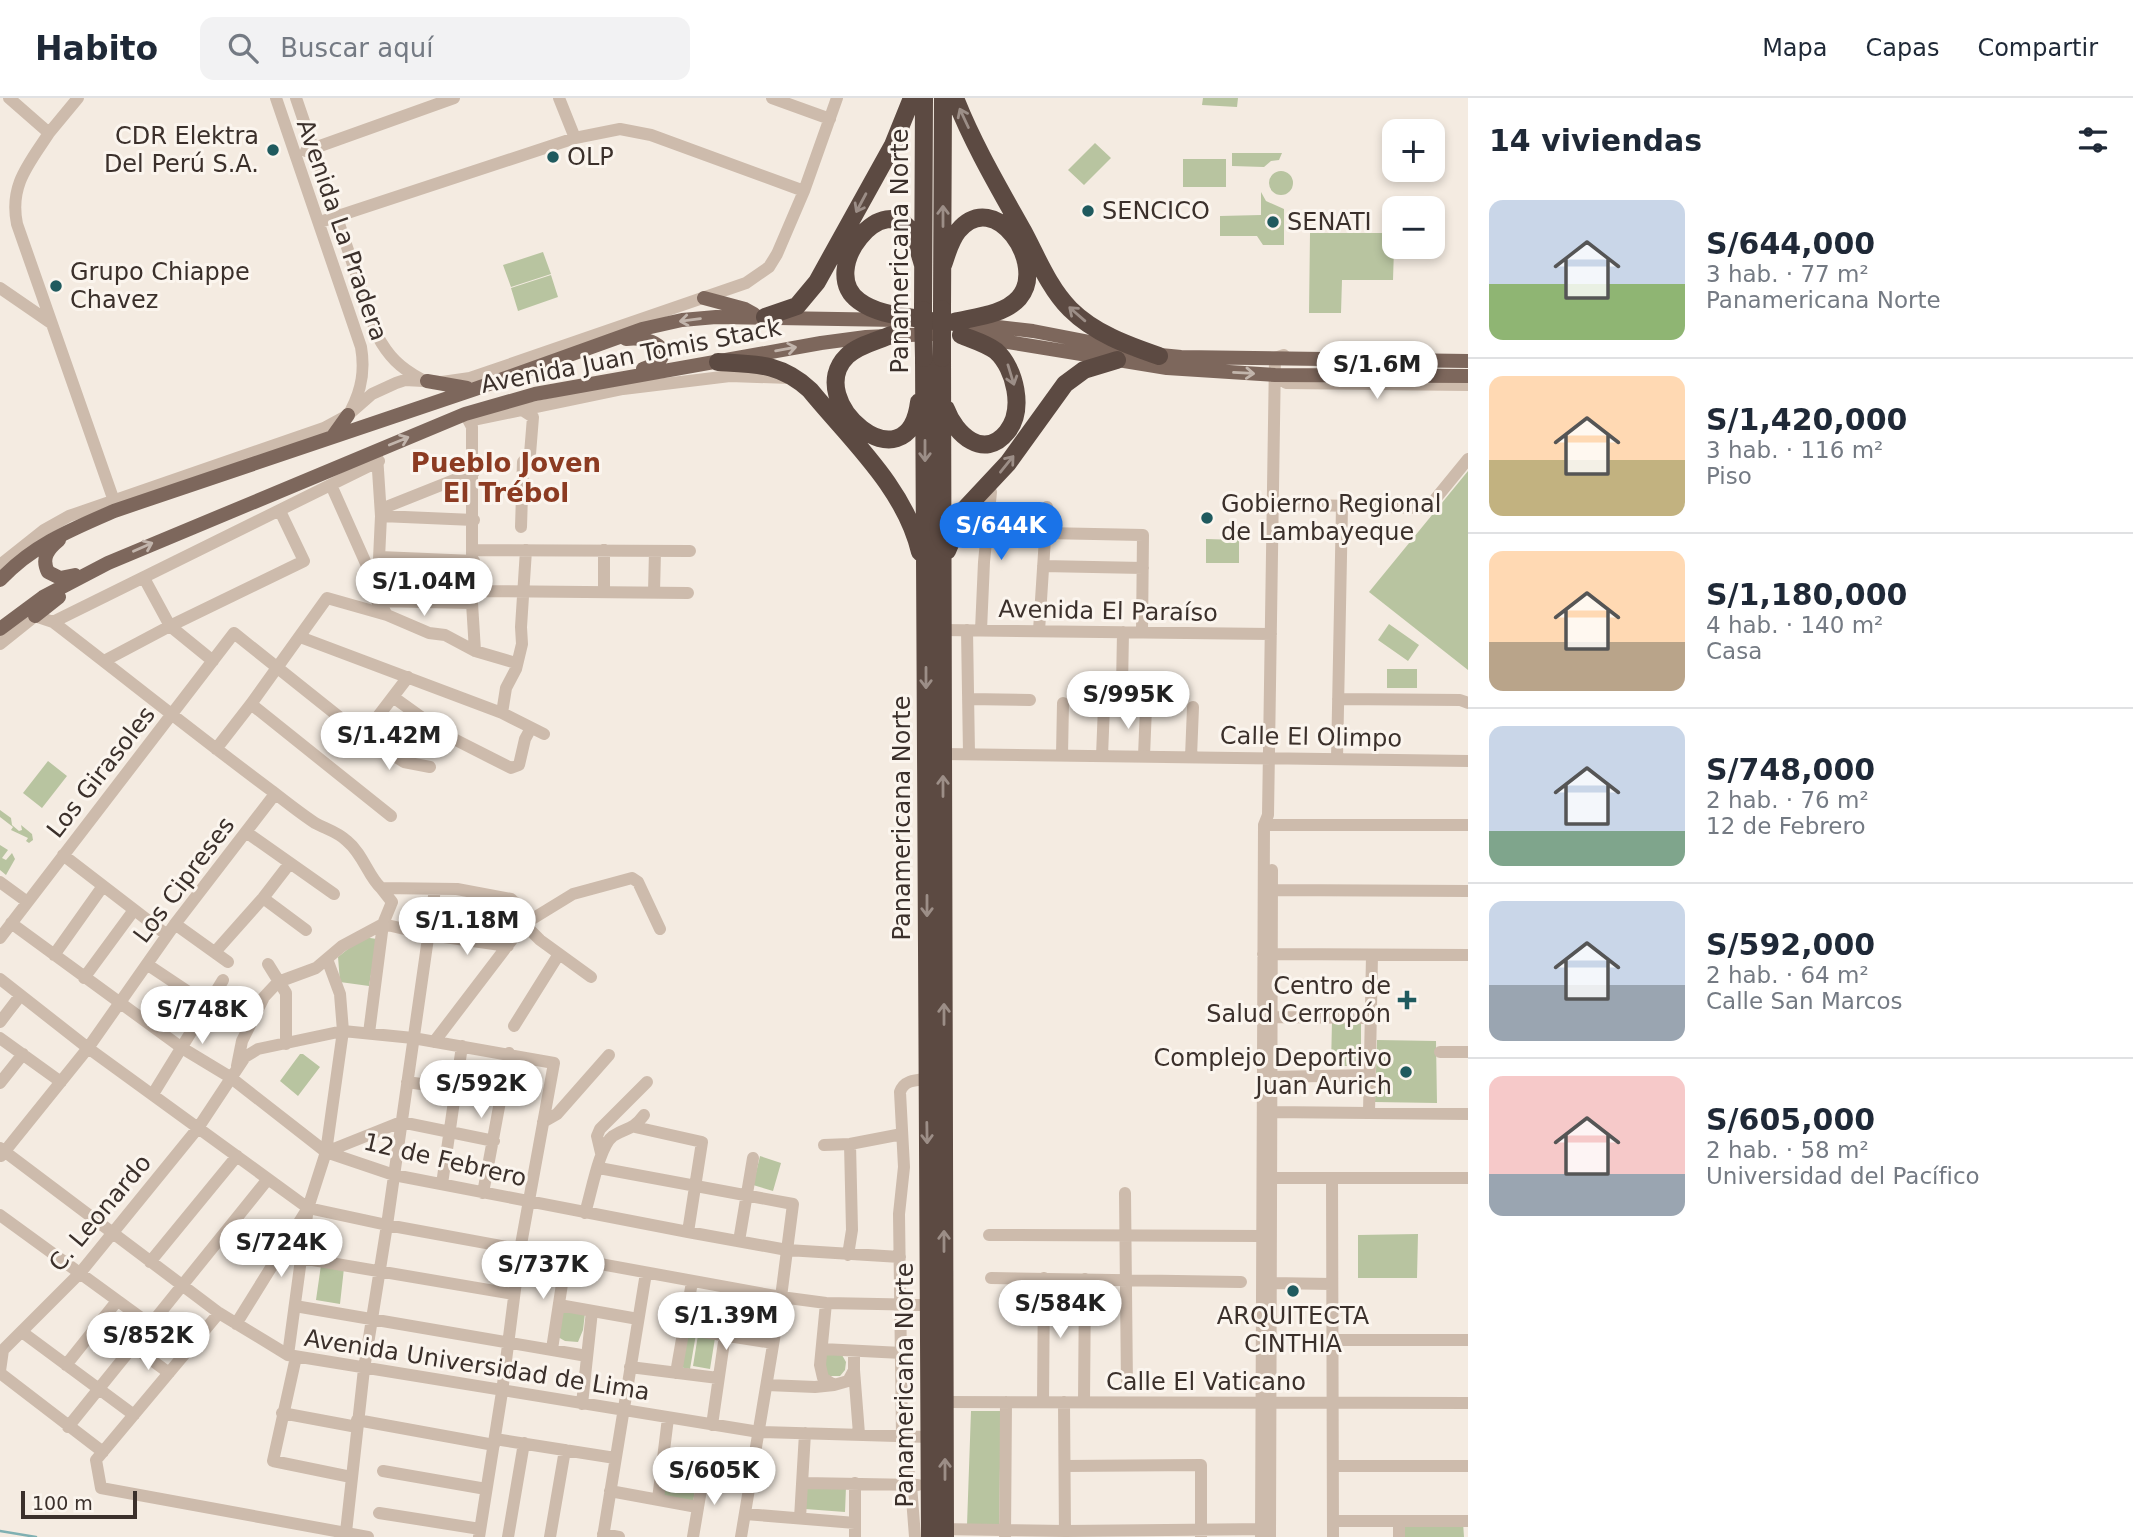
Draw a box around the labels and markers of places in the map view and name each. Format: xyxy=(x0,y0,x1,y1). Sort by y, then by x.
place label: CDR Elektra Del Perú S.A. xyxy=(104,122,259,178)
marker: CDR Elektra Del Perú S.A. xyxy=(265,142,281,158)
place label: OLP xyxy=(567,143,614,171)
marker: OLP xyxy=(545,149,561,165)
place label: SENCICO xyxy=(1102,197,1210,225)
marker: SENCICO xyxy=(1080,203,1096,219)
place label: SENATI xyxy=(1287,208,1372,236)
marker: SENATI xyxy=(1265,214,1281,230)
place label: Grupo Chiappe Chavez xyxy=(70,258,250,314)
marker: Grupo Chiappe Chavez xyxy=(48,278,64,294)
pin: S/1.6M xyxy=(1320,342,1434,401)
place label: Gobierno Regional de Lambayeque xyxy=(1221,490,1441,546)
pin: S/644K xyxy=(944,503,1058,562)
marker: Gobierno Regional de Lambayeque xyxy=(1199,510,1215,526)
pin: S/1.04M xyxy=(359,559,489,618)
pin: S/995K xyxy=(1071,672,1185,731)
pin: S/1.42M xyxy=(324,712,454,772)
pin: S/1.18M xyxy=(402,898,532,957)
place label: Centro de Salud Cerropón xyxy=(1206,972,1391,1028)
pin: S/748K xyxy=(145,986,259,1046)
marker: Centro de Salud Cerropón xyxy=(1397,990,1417,1010)
place label: Complejo Deportivo Juan Aurich xyxy=(1154,1044,1392,1100)
pin: S/592K xyxy=(424,1060,538,1120)
marker: Complejo Deportivo Juan Aurich xyxy=(1398,1064,1414,1080)
pin: S/724K xyxy=(224,1220,338,1279)
pin: S/737K xyxy=(486,1242,600,1301)
pin: S/584K xyxy=(1003,1280,1117,1340)
marker: ARQUITECTA CINTHIA xyxy=(1285,1283,1301,1299)
pin: S/1.39M xyxy=(661,1292,791,1352)
place label: ARQUITECTA CINTHIA xyxy=(1217,1302,1370,1358)
pin: S/852K xyxy=(91,1312,205,1372)
pin: S/605K xyxy=(657,1448,771,1507)

